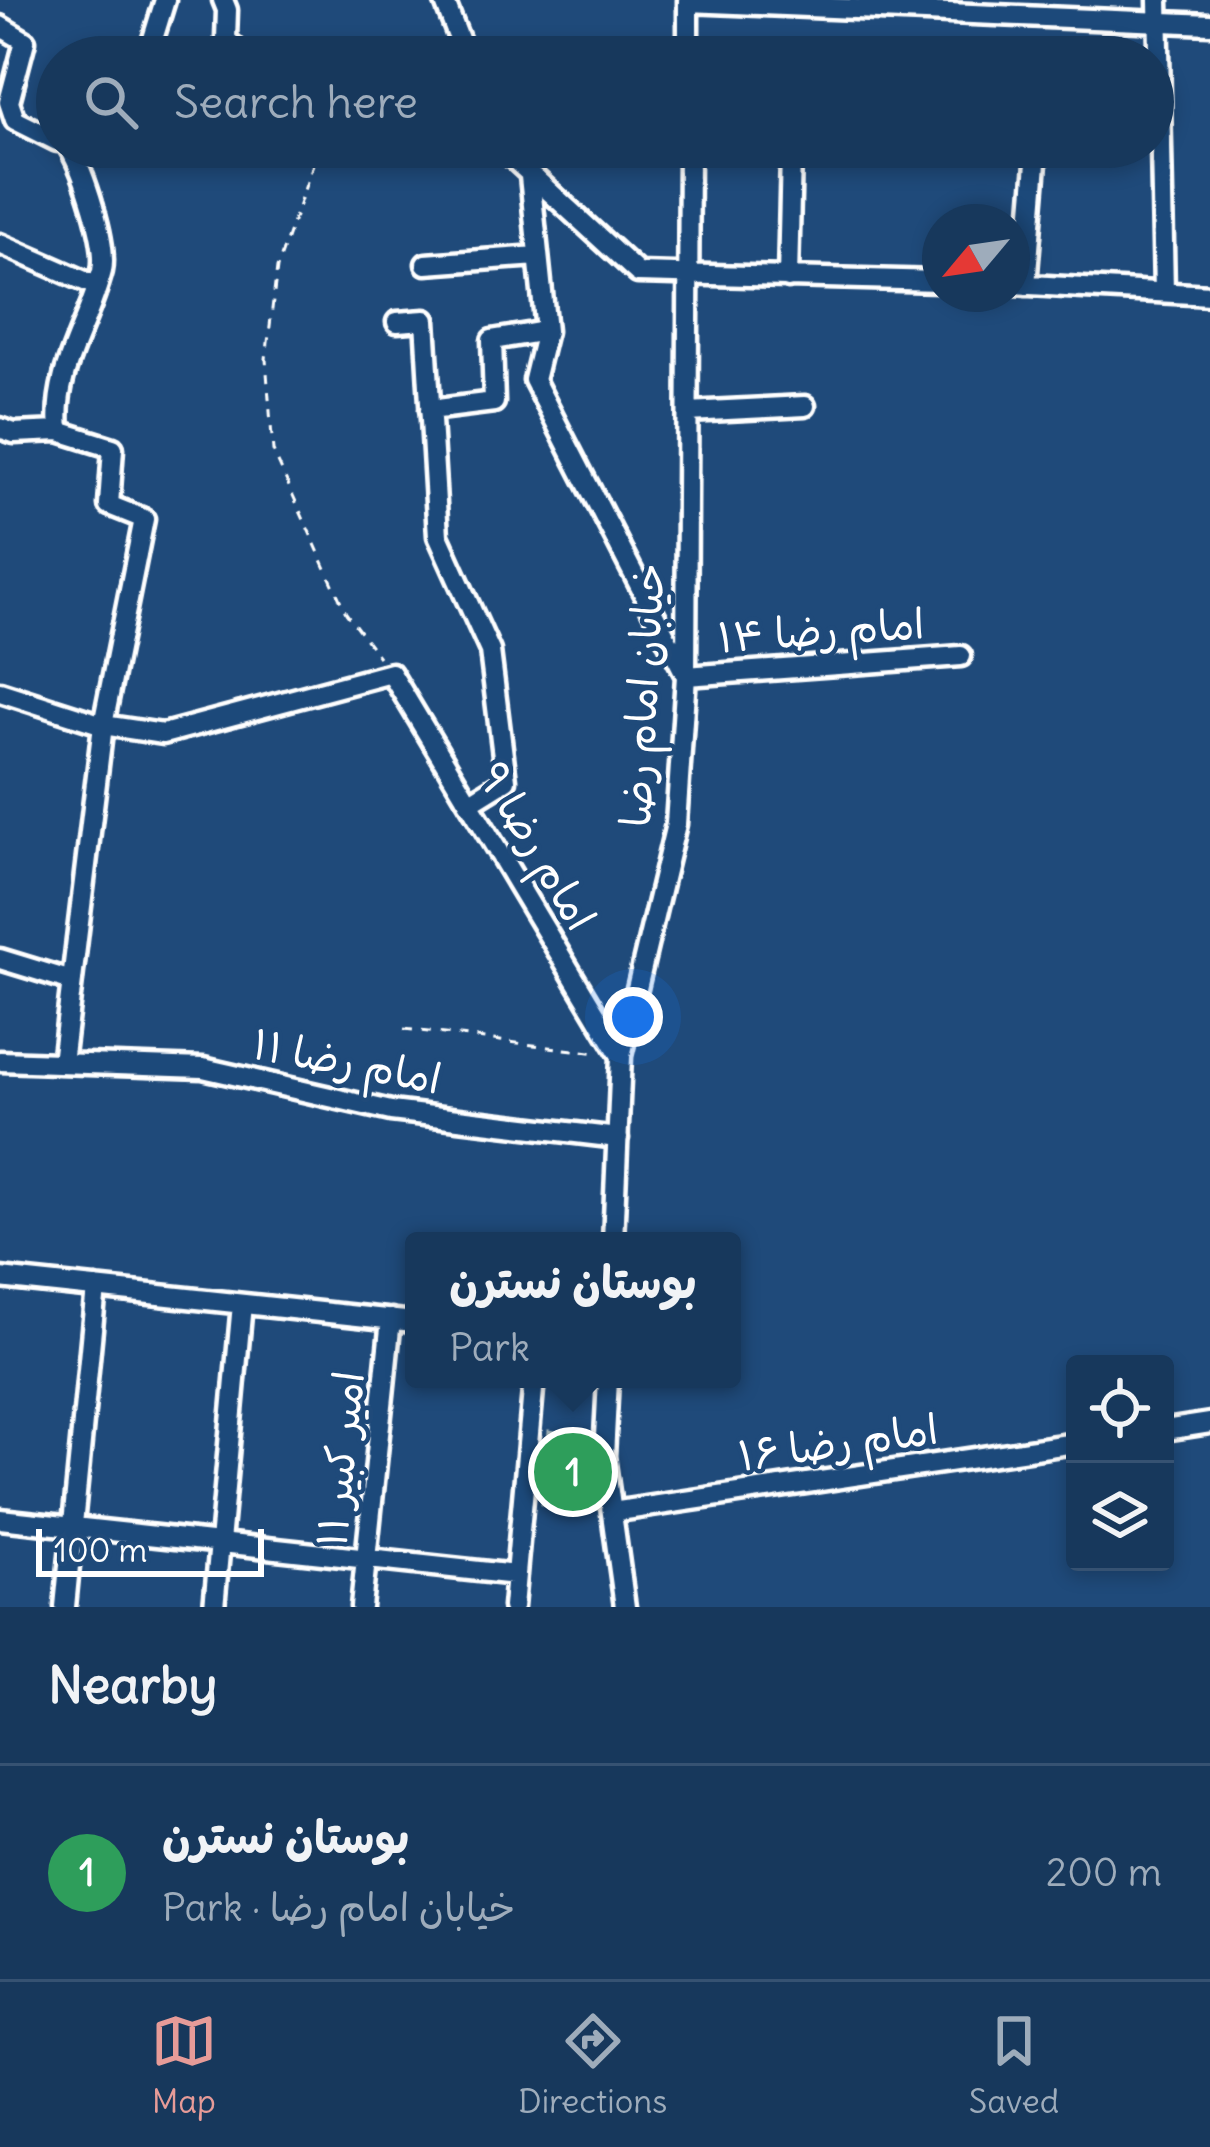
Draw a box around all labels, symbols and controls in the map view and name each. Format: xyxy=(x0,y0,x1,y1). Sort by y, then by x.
search box xyxy=(36,36,1174,168)
icon: search xyxy=(78,69,144,135)
text: Search here xyxy=(174,74,418,130)
north arrow xyxy=(922,204,1030,312)
street label: خیابان امام رضا xyxy=(609,562,681,829)
street label: امام رضا ۱۴ xyxy=(716,597,927,669)
street label: امام رضا ۹ xyxy=(461,753,607,943)
your location xyxy=(603,987,663,1047)
street label: امام رضا ۱۱ xyxy=(247,1017,446,1111)
popup xyxy=(405,1232,741,1388)
text: بوستان نسترن xyxy=(449,1254,697,1310)
text: Park xyxy=(449,1323,530,1372)
map controls xyxy=(1066,1355,1174,1571)
button: locate xyxy=(1066,1355,1174,1463)
street label: امیر کبیر ۱۱ xyxy=(305,1369,375,1549)
street label: امام رضا ۱۶ xyxy=(735,1402,942,1488)
pin: 1 xyxy=(534,1427,612,1517)
button: layers xyxy=(1066,1463,1174,1571)
scale bar xyxy=(36,1523,264,1576)
text: 100 m xyxy=(54,1529,147,1571)
text: Nearby xyxy=(48,1653,217,1717)
text: بوستان نسترن xyxy=(162,1809,410,1865)
text: 1 xyxy=(79,1848,95,1897)
text: 200 m xyxy=(1046,1848,1162,1897)
text: Park · خیابان امام رضا xyxy=(162,1883,515,1932)
tab: Map xyxy=(151,2008,217,2122)
tab: Directions xyxy=(518,2008,667,2122)
tab: Saved xyxy=(969,2008,1059,2122)

